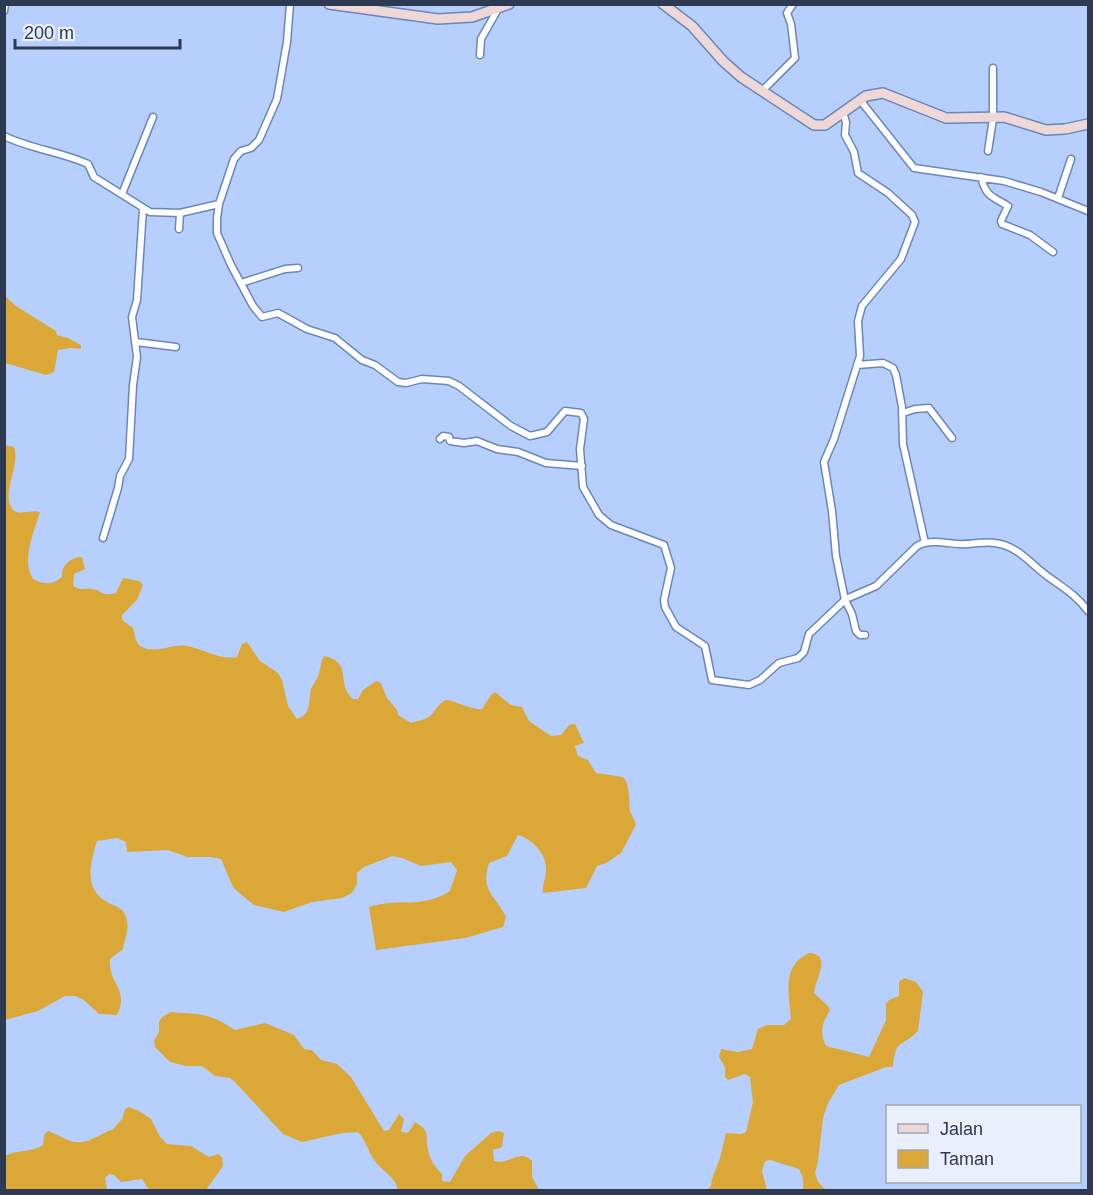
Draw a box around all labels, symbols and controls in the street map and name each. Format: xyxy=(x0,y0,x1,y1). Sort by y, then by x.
scale bar xyxy=(15,12,180,50)
text: 200 m xyxy=(24,23,74,43)
legend xyxy=(886,1105,1081,1183)
text: Jalan xyxy=(940,1119,983,1139)
text: Taman xyxy=(940,1149,994,1169)

